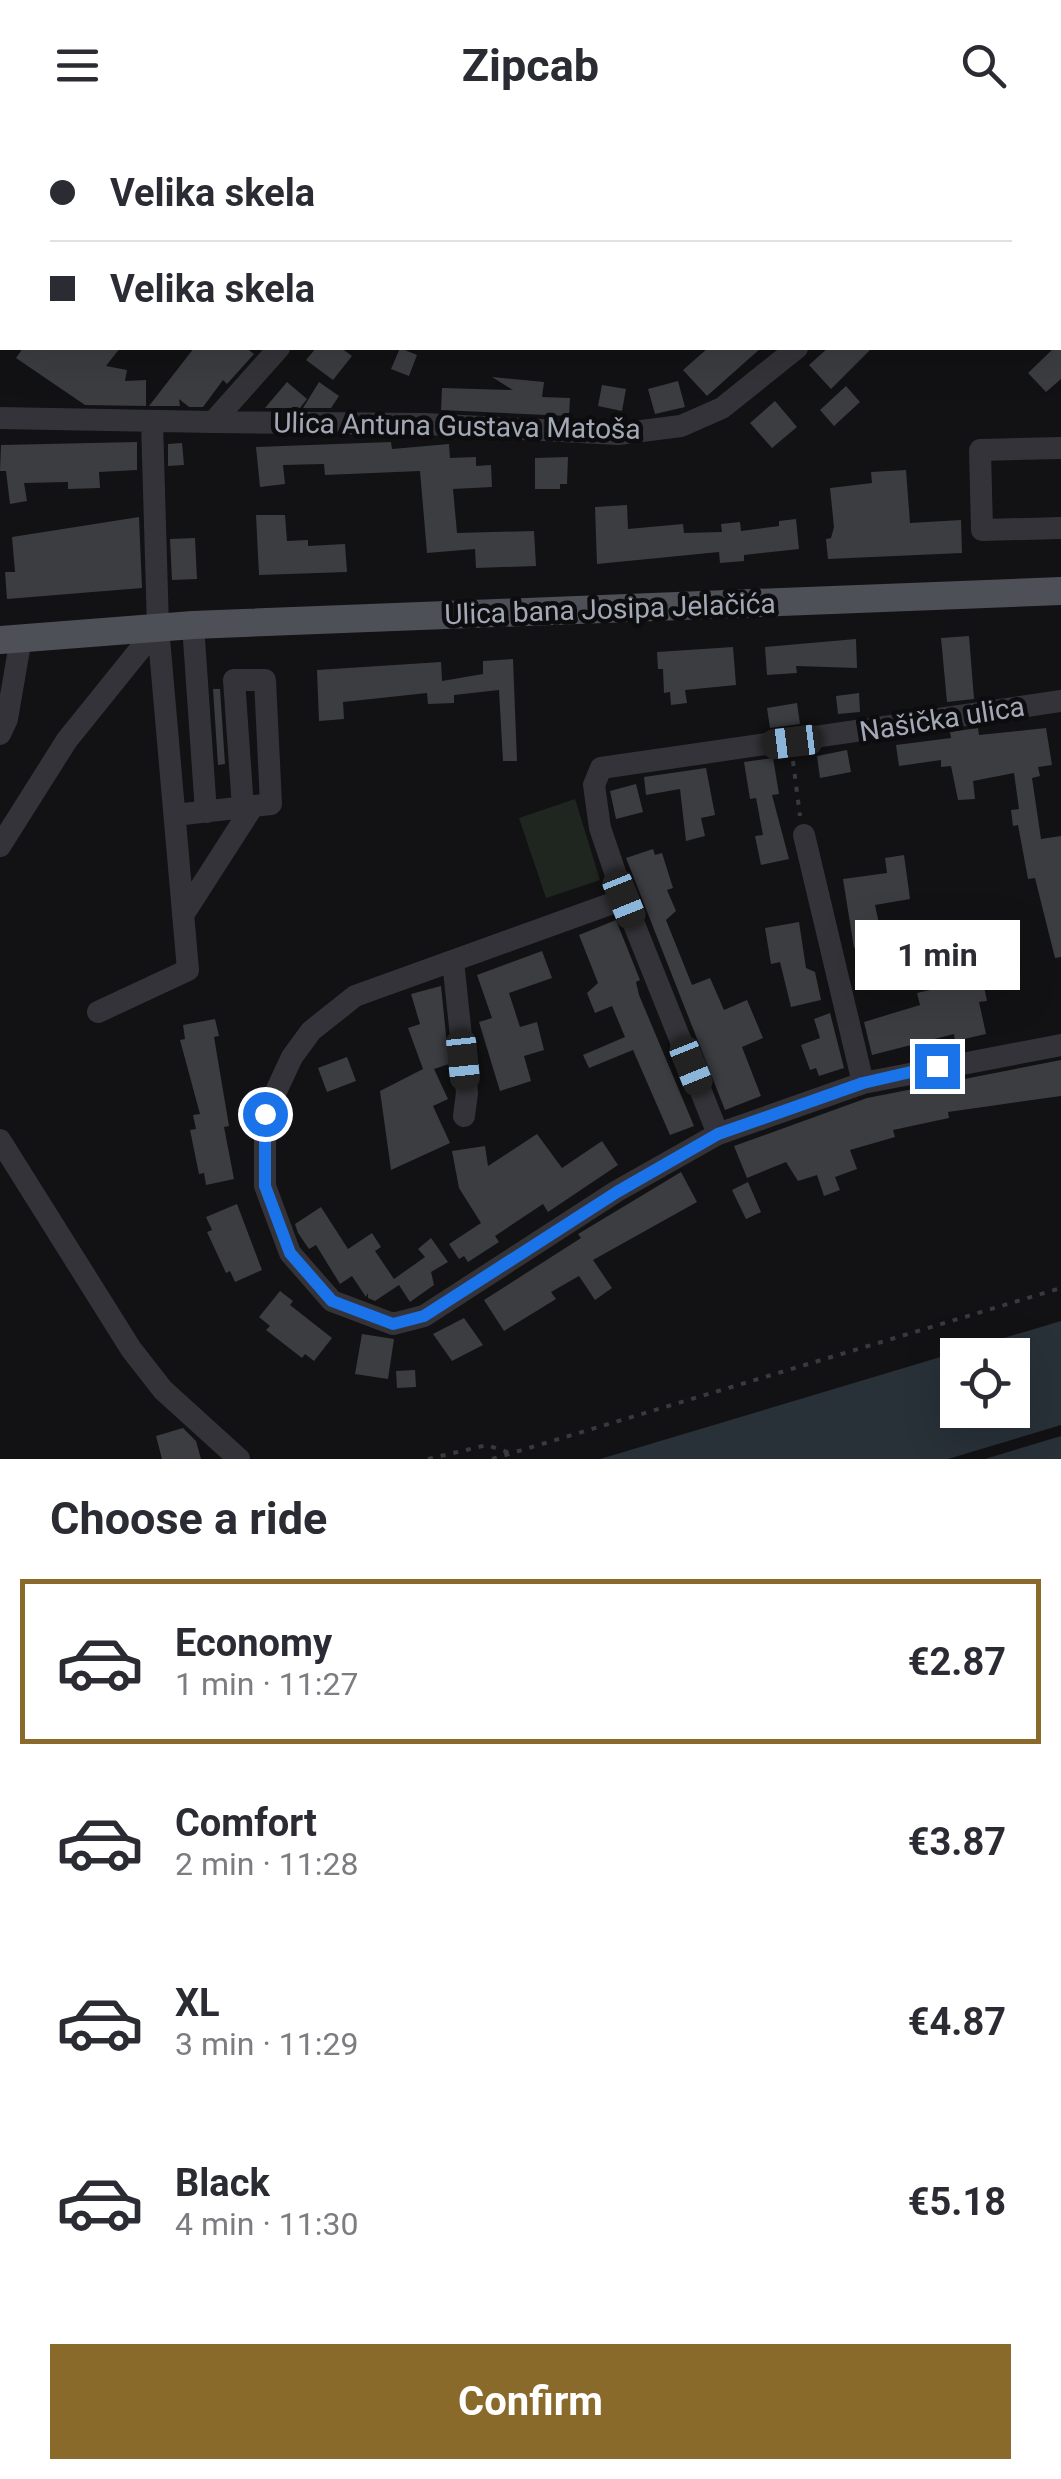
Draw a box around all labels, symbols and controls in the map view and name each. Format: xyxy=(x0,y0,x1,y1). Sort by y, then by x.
icon: menu xyxy=(50,38,105,93)
icon: search xyxy=(956,38,1011,93)
text: Zipcab xyxy=(462,39,599,92)
text: Velika skela xyxy=(110,171,315,215)
text: Velika skela xyxy=(110,267,315,311)
street label: Ulica Antuna Gustava Matoša xyxy=(273,406,641,446)
street label: Ulica bana Josipa Jelačića xyxy=(444,587,776,631)
street label: Našička ulica xyxy=(857,690,1027,748)
car xyxy=(760,723,824,761)
car xyxy=(599,866,649,932)
callout: 1 min xyxy=(854,921,1020,991)
text: 1 min xyxy=(897,936,978,974)
car xyxy=(445,1029,481,1091)
car xyxy=(666,1033,716,1099)
route end xyxy=(915,1044,960,1089)
route start xyxy=(243,1092,288,1137)
map controls xyxy=(940,1338,1030,1428)
button: locate xyxy=(940,1338,1030,1428)
text: Choose a ride xyxy=(50,1492,327,1545)
icon: car xyxy=(55,1617,145,1707)
text: Economy xyxy=(175,1621,332,1665)
text: €2.87 xyxy=(908,1640,1006,1684)
text: 1 min · 11:27 xyxy=(175,1665,358,1703)
icon: car xyxy=(55,1797,145,1887)
text: Comfort xyxy=(175,1801,317,1845)
text: €3.87 xyxy=(908,1820,1006,1864)
text: 2 min · 11:28 xyxy=(175,1845,358,1883)
icon: car xyxy=(55,1977,145,2067)
text: XL xyxy=(175,1981,220,2025)
text: €4.87 xyxy=(908,2000,1006,2044)
text: 3 min · 11:29 xyxy=(175,2025,358,2063)
icon: car xyxy=(55,2157,145,2247)
text: Black xyxy=(175,2161,270,2205)
text: €5.18 xyxy=(908,2180,1006,2224)
text: 4 min · 11:30 xyxy=(175,2205,358,2243)
button: Confirm xyxy=(50,2344,1011,2459)

